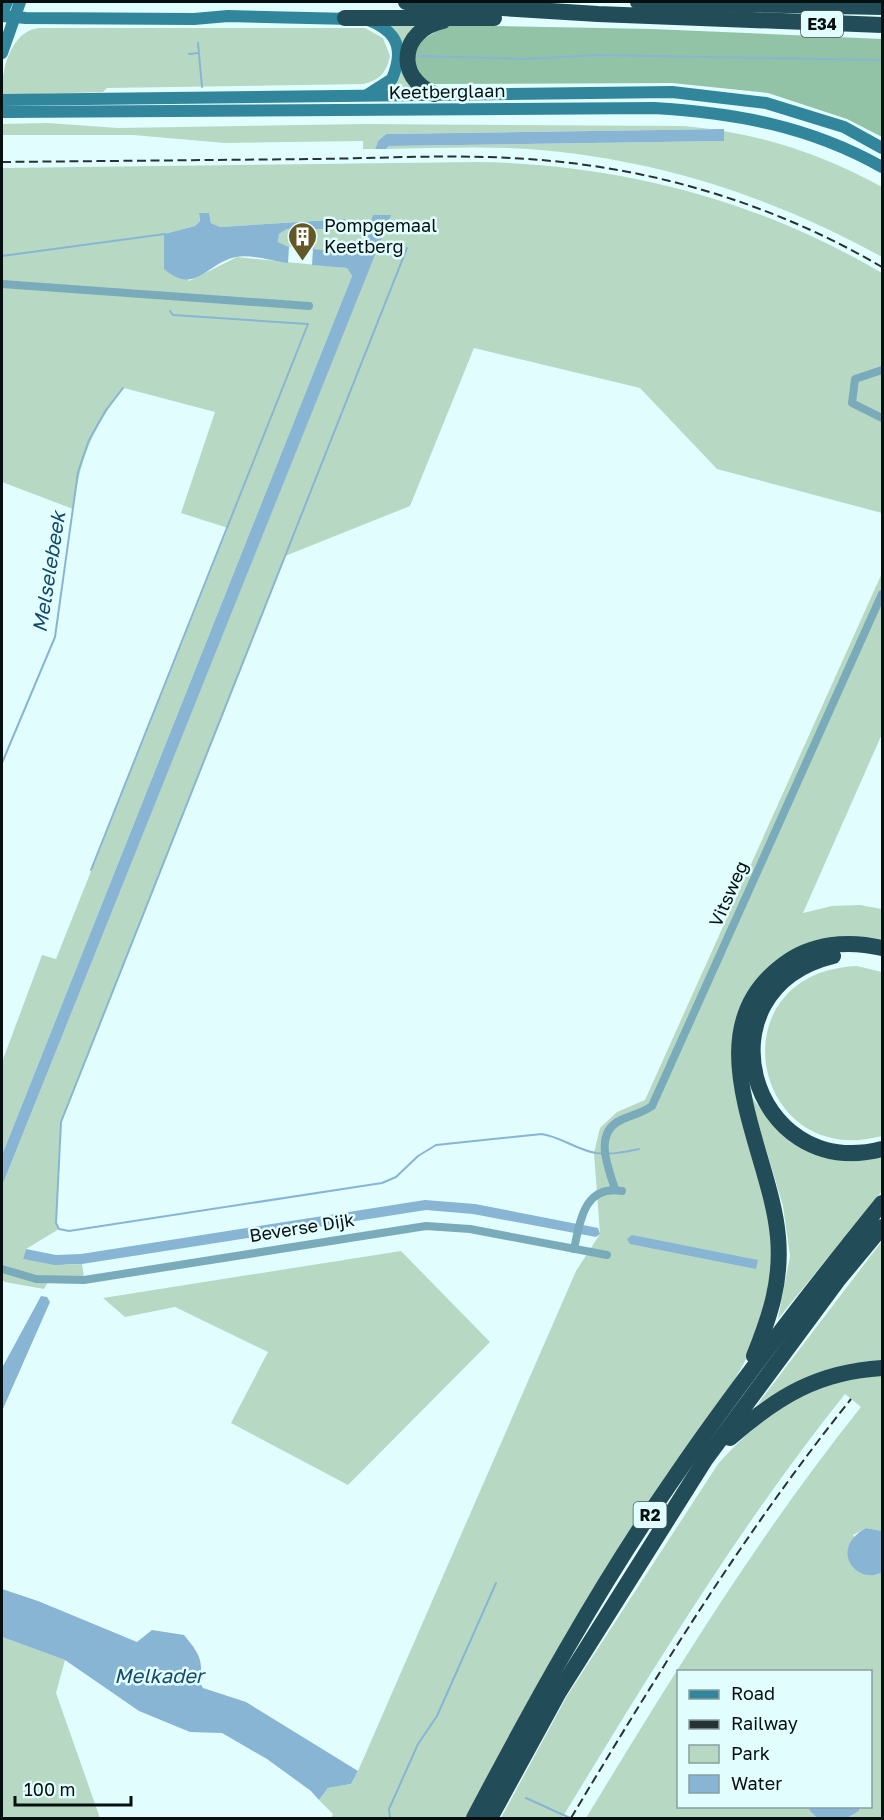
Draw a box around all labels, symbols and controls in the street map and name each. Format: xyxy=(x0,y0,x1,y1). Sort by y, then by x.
road number: E34 xyxy=(801,11,843,37)
street label: Keetberglaan xyxy=(388,79,506,103)
place label: Pompgemaal Keetberg xyxy=(324,214,437,257)
building icon: Pompgemaal Keetberg xyxy=(287,220,319,262)
water label: Melselebeek xyxy=(27,507,70,634)
street label: Vitsweg xyxy=(704,857,752,930)
street label: Beverse Dijk xyxy=(248,1208,356,1246)
road number: R2 xyxy=(634,1502,666,1528)
water label: Melkader xyxy=(114,1663,207,1687)
legend xyxy=(677,1670,872,1808)
text: Road xyxy=(731,1682,775,1704)
text: Railway xyxy=(731,1712,798,1734)
text: Park xyxy=(731,1742,770,1764)
scale bar xyxy=(15,1769,130,1807)
text: Water xyxy=(731,1772,782,1794)
text: 100 m xyxy=(24,1778,75,1800)

